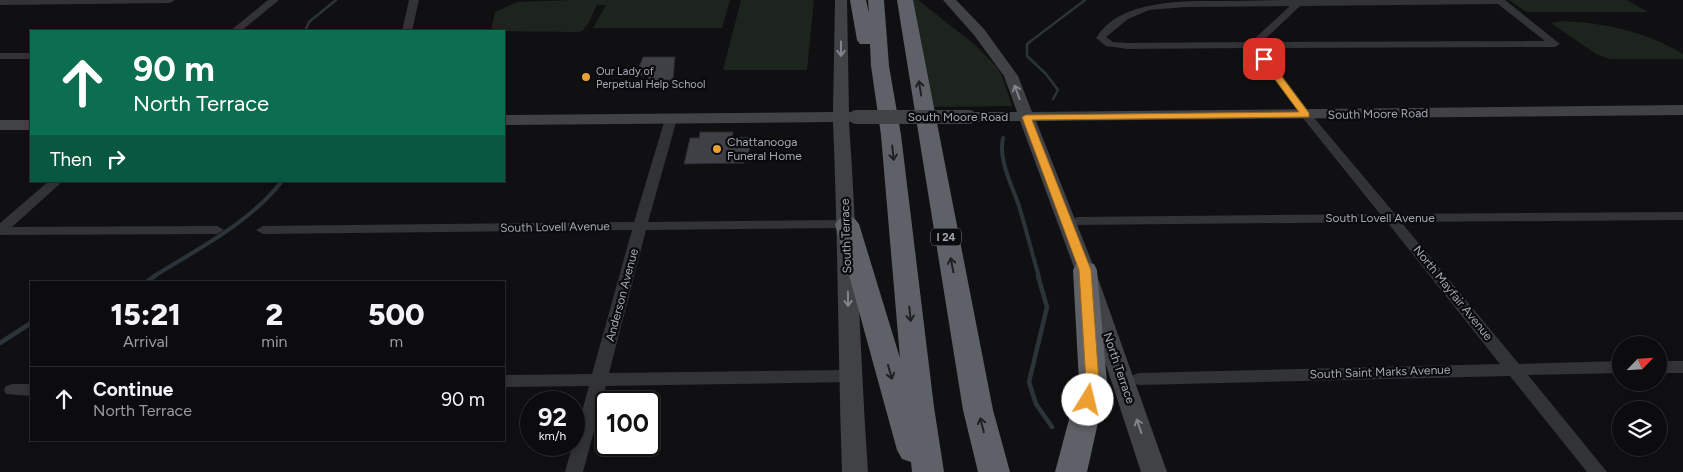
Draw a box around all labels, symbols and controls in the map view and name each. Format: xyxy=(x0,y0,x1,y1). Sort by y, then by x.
pin xyxy=(1243,38,1285,80)
one-way arrow xyxy=(836,40,846,56)
icon: arrive xyxy=(1250,45,1278,73)
text: 90 m xyxy=(133,48,215,90)
icon: ahead xyxy=(50,50,115,115)
place label: Our Lady of Perpetual Help School xyxy=(596,65,705,91)
marker: Our Lady of Perpetual Help School xyxy=(580,71,592,83)
one-way arrow xyxy=(914,80,924,96)
one-way arrow xyxy=(1012,85,1021,101)
text: North Terrace xyxy=(133,90,269,117)
street label: South Moore Road xyxy=(1328,106,1428,122)
street label: South Moore Road xyxy=(908,110,1008,124)
place label: Chattanooga Funeral Home xyxy=(727,135,802,163)
marker: Chattanooga Funeral Home xyxy=(711,143,723,155)
one-way arrow xyxy=(888,144,898,160)
icon: right xyxy=(102,145,130,173)
text: Then xyxy=(50,148,92,171)
street label: South Terrace xyxy=(838,198,854,274)
street label: South Lovell Avenue xyxy=(1325,211,1435,225)
street label: South Lovell Avenue xyxy=(500,219,610,235)
road number: I 24 xyxy=(931,228,961,246)
street label: North Mayfair Avenue xyxy=(1410,243,1496,344)
street label: Anderson Avenue xyxy=(603,247,641,343)
one-way arrow xyxy=(946,258,956,274)
one-way arrow xyxy=(843,290,853,306)
text: 15:21 xyxy=(110,296,181,333)
text: 2 xyxy=(266,296,283,333)
text: 500 xyxy=(368,296,425,333)
one-way arrow xyxy=(905,306,914,322)
street label: North Terrace xyxy=(1100,331,1138,406)
text: Arrival xyxy=(123,332,168,351)
text: min xyxy=(261,332,288,351)
text: m xyxy=(389,332,403,351)
north arrow xyxy=(1612,336,1668,391)
map controls xyxy=(1612,336,1667,456)
one-way arrow xyxy=(885,363,895,379)
street label: South Saint Marks Avenue xyxy=(1309,363,1451,381)
position arrow xyxy=(1061,373,1113,425)
text: Continue xyxy=(93,378,173,401)
icon: ahead xyxy=(50,385,78,413)
text: 90 m xyxy=(441,388,485,411)
speed limit sign: 100 xyxy=(595,391,660,456)
text: North Terrace xyxy=(93,401,192,420)
button: layers xyxy=(1612,401,1667,456)
text: 92 xyxy=(538,402,567,432)
one-way arrow xyxy=(977,417,986,433)
one-way arrow xyxy=(1133,418,1143,434)
text: km/h xyxy=(539,429,566,443)

